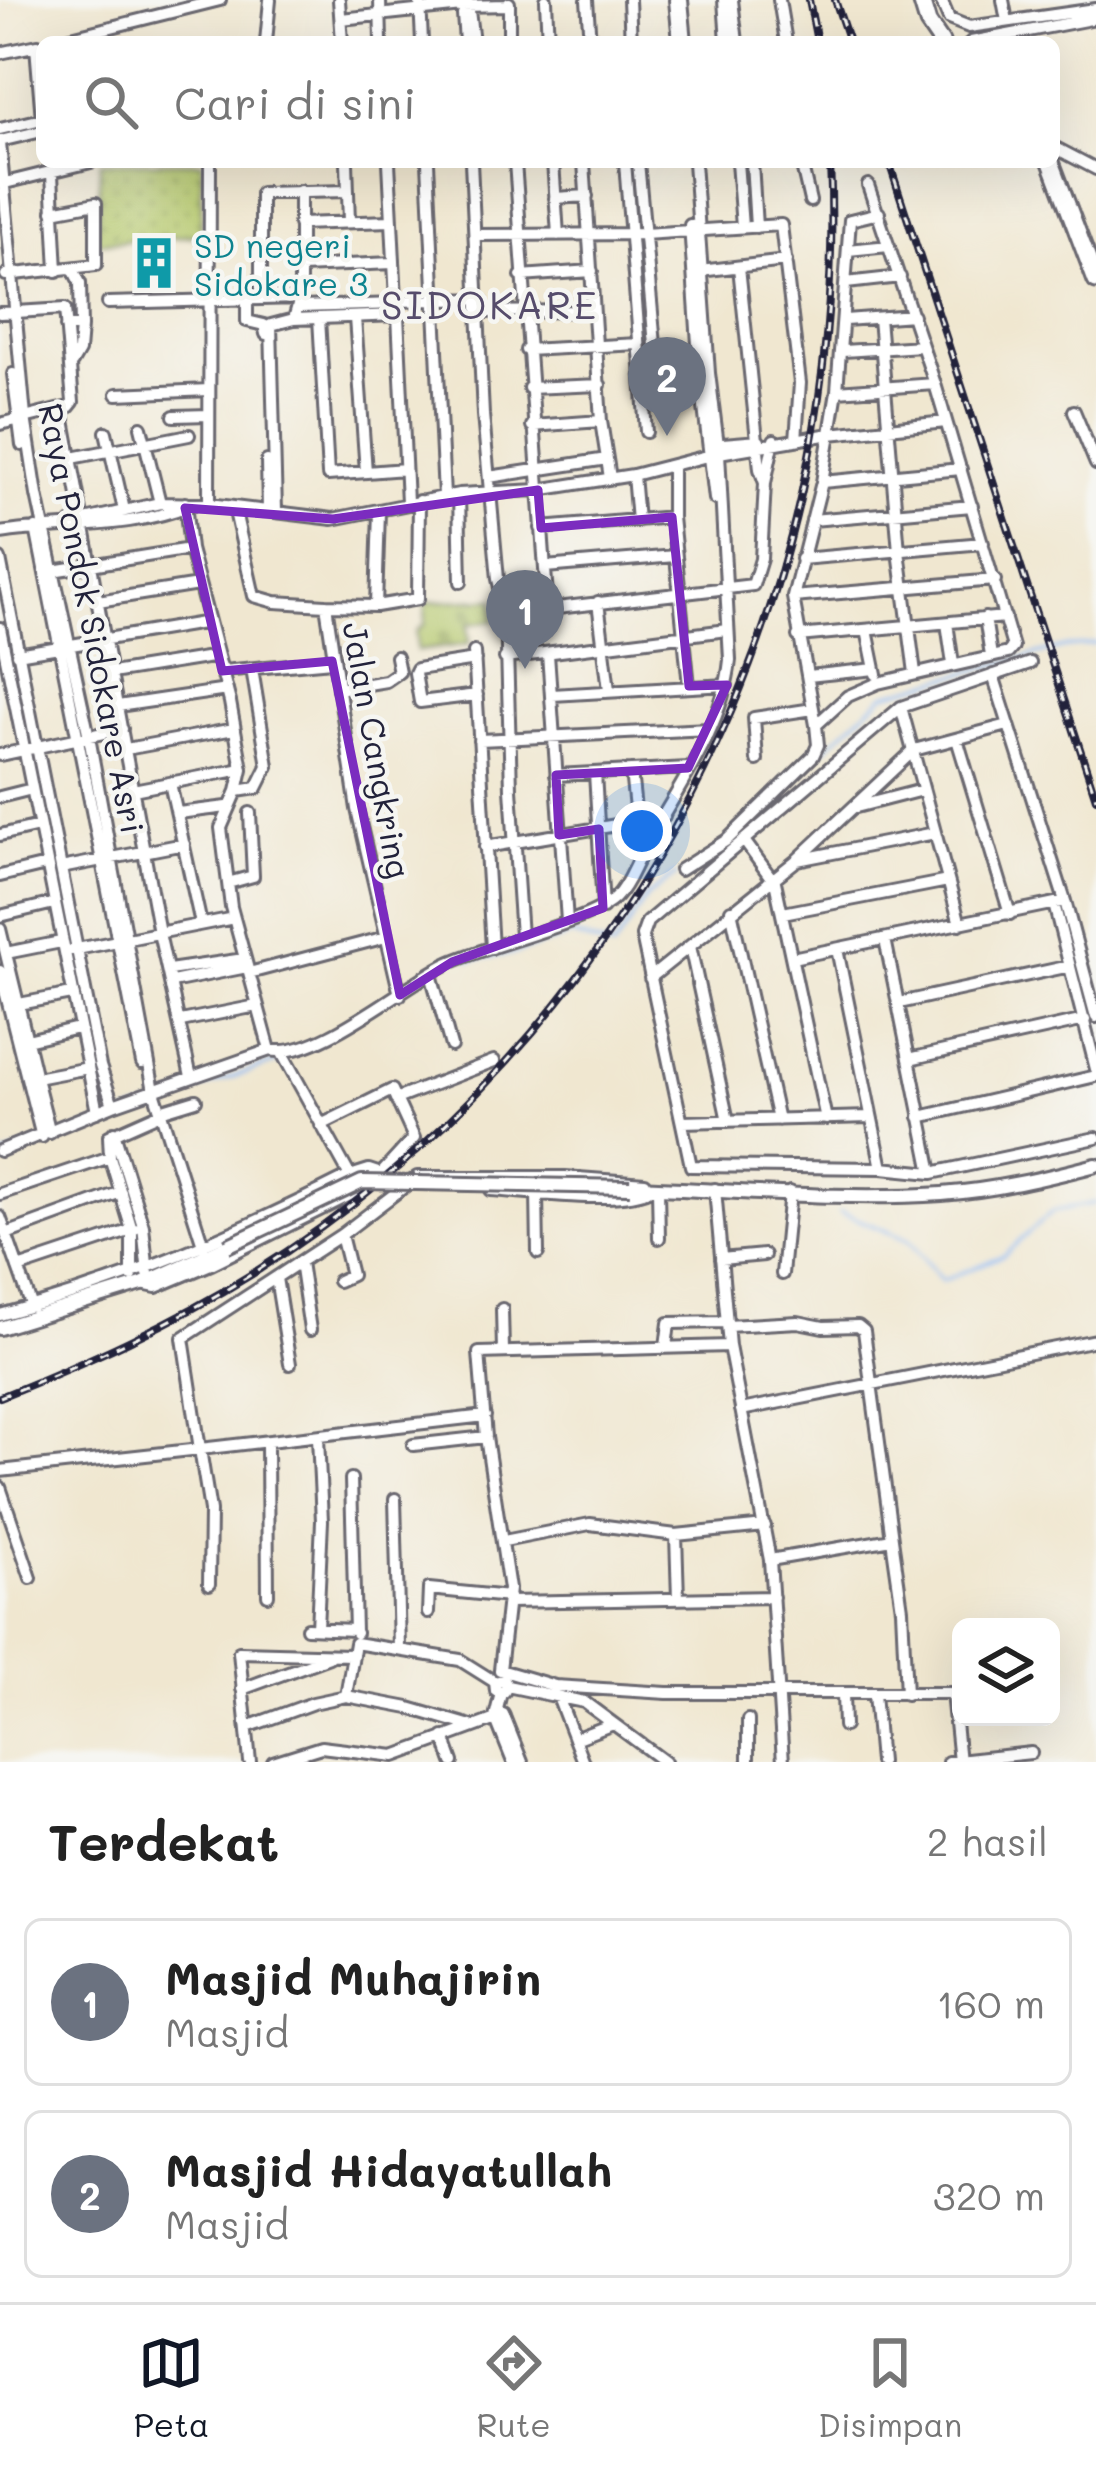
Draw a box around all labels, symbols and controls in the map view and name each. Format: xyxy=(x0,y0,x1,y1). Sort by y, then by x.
search box xyxy=(36,36,1060,168)
icon: search xyxy=(78,69,144,135)
text: Cari di sini xyxy=(174,73,416,131)
place label: SD negeri Sidokare 3 xyxy=(194,223,368,304)
building icon: SD negeri Sidokare 3 xyxy=(125,234,183,292)
district label: SIDOKARE xyxy=(381,278,599,329)
pin: 2 xyxy=(628,337,706,436)
street label: Raya Pondok Sidokare Asri xyxy=(29,399,156,837)
pin: 1 xyxy=(486,570,564,669)
street label: Jalan Cangkring xyxy=(334,618,422,882)
your location xyxy=(612,801,672,861)
map controls xyxy=(952,1618,1060,1726)
button: layers xyxy=(952,1618,1060,1726)
text: Terdekat xyxy=(48,1807,279,1874)
text: 2 hasil xyxy=(927,1815,1048,1866)
text: Masjid Muhajirin xyxy=(165,1948,541,2006)
text: 1 xyxy=(81,1977,99,2028)
text: 160 m xyxy=(936,1977,1045,2028)
text: Masjid xyxy=(165,2006,289,2057)
text: Masjid Hidayatullah xyxy=(165,2140,612,2198)
text: 2 xyxy=(79,2169,101,2220)
text: 320 m xyxy=(933,2169,1045,2220)
text: Masjid xyxy=(165,2198,289,2249)
tab: Peta xyxy=(134,2330,209,2445)
tab: Rute xyxy=(477,2330,551,2445)
tab: Disimpan xyxy=(818,2330,962,2445)

